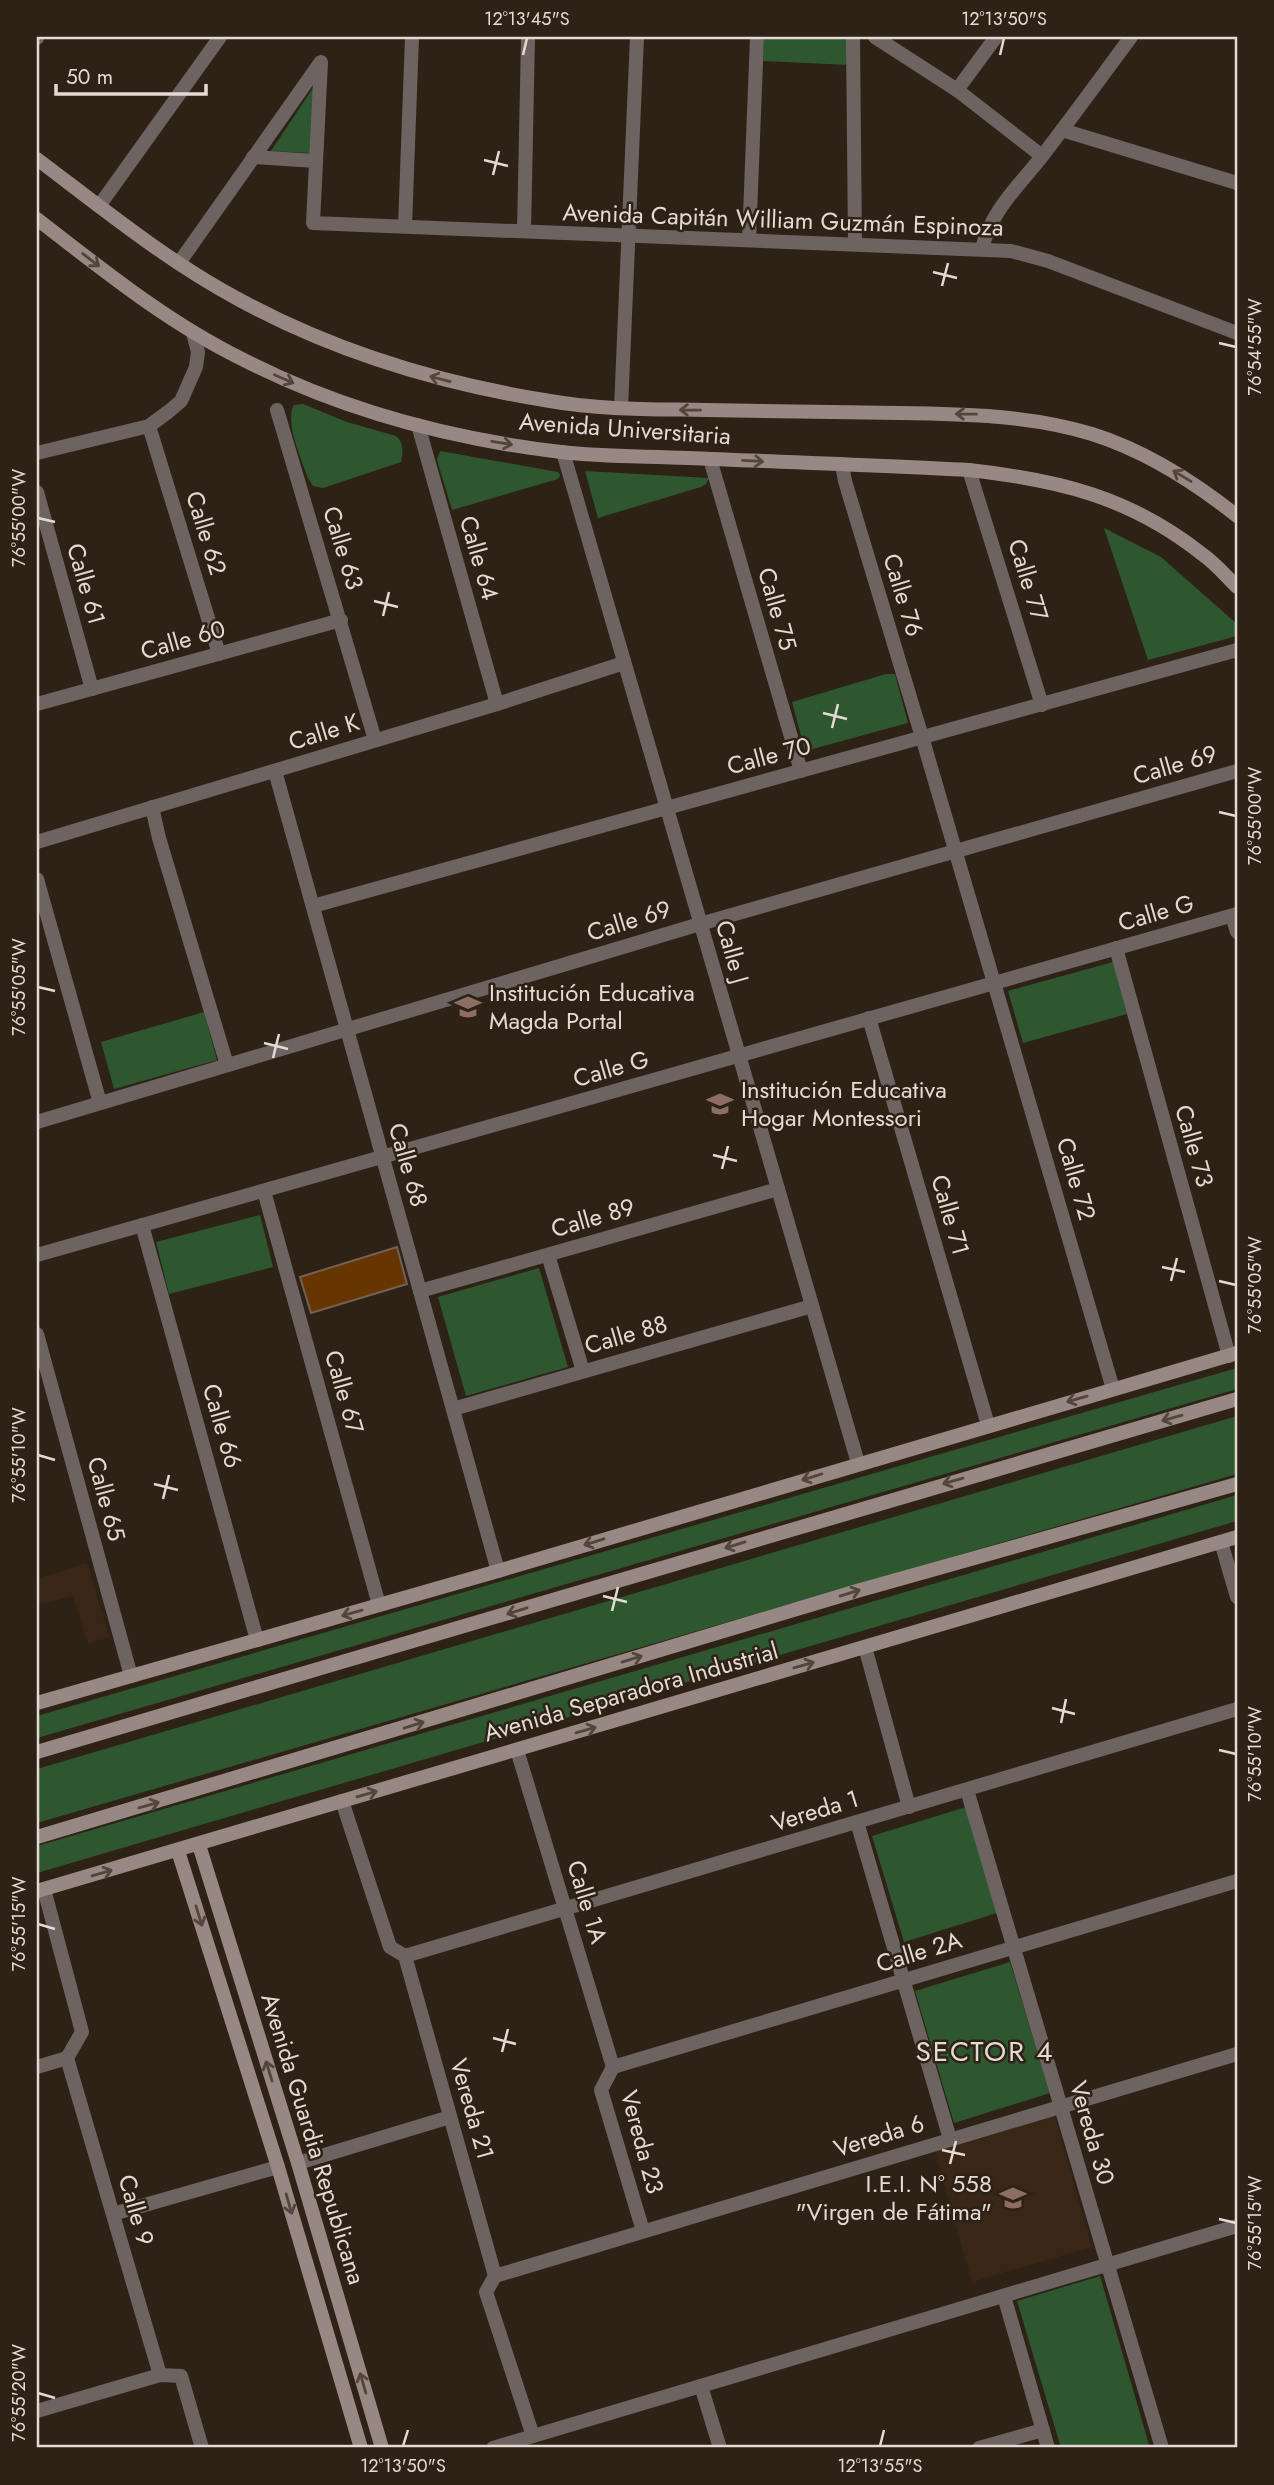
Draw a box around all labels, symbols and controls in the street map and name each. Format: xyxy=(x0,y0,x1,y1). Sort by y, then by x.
text: 12°13'45"S xyxy=(484,6,570,32)
text: 12°13'50"S xyxy=(961,6,1047,32)
scale bar xyxy=(56,52,206,96)
text: 50 m xyxy=(66,62,113,92)
street label: Avenida Capitán William Guzmán Espinoza xyxy=(562,194,1004,245)
one-way arrow xyxy=(81,253,99,268)
text: 76°54'55"W xyxy=(1242,298,1268,396)
one-way arrow xyxy=(429,372,452,385)
one-way arrow xyxy=(273,373,294,386)
one-way arrow xyxy=(678,403,701,416)
street label: Avenida Universitaria xyxy=(518,404,732,453)
one-way arrow xyxy=(955,408,978,421)
one-way arrow xyxy=(490,436,513,449)
one-way arrow xyxy=(741,454,764,467)
text: 76°55'00"W xyxy=(6,469,32,567)
one-way arrow xyxy=(1172,469,1192,483)
street label: Calle 62 xyxy=(177,487,236,579)
street label: Calle 63 xyxy=(314,502,373,594)
street label: Calle 64 xyxy=(451,512,508,604)
street label: Calle 77 xyxy=(999,535,1058,625)
street label: Calle 61 xyxy=(58,539,115,629)
street label: Calle 76 xyxy=(874,549,933,641)
street label: Calle 75 xyxy=(749,563,806,654)
street label: Calle 60 xyxy=(136,611,229,668)
street label: Calle K xyxy=(284,704,364,759)
street label: Calle 70 xyxy=(723,728,815,783)
street label: Calle 69 xyxy=(1129,736,1221,793)
text: 76°55'00"W xyxy=(1242,767,1268,865)
street label: Calle G xyxy=(1114,885,1198,940)
street label: Calle 69 xyxy=(583,891,675,950)
street label: Calle J xyxy=(707,916,758,988)
text: 76°55'05"W xyxy=(6,938,32,1036)
place label: Institución Educativa Magda Portal xyxy=(489,975,695,1038)
school or university icon: Institución Educativa Magda Portal xyxy=(453,992,483,1022)
street label: Calle G xyxy=(569,1041,653,1096)
place label: Institución Educativa Hogar Montessori xyxy=(741,1072,947,1135)
school or university icon: Institución Educativa Hogar Montessori xyxy=(705,1089,735,1119)
street label: Calle 73 xyxy=(1166,1101,1223,1191)
street label: Calle 68 xyxy=(380,1119,437,1211)
street label: Calle 72 xyxy=(1048,1133,1105,1224)
street label: Calle 71 xyxy=(922,1171,979,1259)
street label: Calle 89 xyxy=(547,1189,639,1246)
text: 76°55'05"W xyxy=(1242,1236,1268,1334)
street label: Calle 88 xyxy=(580,1306,671,1363)
street label: Calle 67 xyxy=(316,1346,373,1438)
street label: Calle 66 xyxy=(194,1380,251,1472)
one-way arrow xyxy=(1067,1394,1089,1407)
text: 76°55'10"W xyxy=(6,1407,32,1503)
one-way arrow xyxy=(1161,1412,1183,1425)
street label: Calle 65 xyxy=(78,1453,135,1545)
one-way arrow xyxy=(801,1472,823,1485)
one-way arrow xyxy=(942,1475,964,1488)
one-way arrow xyxy=(583,1537,605,1550)
one-way arrow xyxy=(724,1539,746,1552)
one-way arrow xyxy=(838,1586,860,1599)
one-way arrow xyxy=(506,1605,528,1618)
one-way arrow xyxy=(341,1607,363,1620)
street label: Avenida Separadora Industrial xyxy=(480,1633,782,1750)
one-way arrow xyxy=(621,1652,643,1665)
one-way arrow xyxy=(793,1658,815,1671)
text: 76°55'10"W xyxy=(1242,1706,1268,1802)
one-way arrow xyxy=(403,1718,425,1731)
one-way arrow xyxy=(574,1722,596,1735)
street label: Vereda 1 xyxy=(767,1781,863,1840)
one-way arrow xyxy=(356,1786,378,1799)
one-way arrow xyxy=(138,1797,160,1810)
street label: Calle 1A xyxy=(558,1856,617,1948)
one-way arrow xyxy=(91,1865,113,1878)
text: 76°55'15"W xyxy=(6,1876,32,1971)
one-way arrow xyxy=(194,1905,206,1927)
street label: Calle 2A xyxy=(872,1922,966,1981)
street label: Avenida Guardia Republicana xyxy=(252,1989,374,2289)
district label: SECTOR 4 xyxy=(915,2031,1055,2072)
street label: Vereda 21 xyxy=(441,2054,504,2163)
one-way arrow xyxy=(262,2060,275,2082)
street label: Vereda 30 xyxy=(1061,2077,1124,2189)
street label: Vereda 23 xyxy=(612,2086,673,2197)
street label: Vereda 6 xyxy=(829,2105,928,2166)
place label: I.E.I. N° 558 "Virgen de Fátima" xyxy=(795,2166,992,2229)
street label: Calle 9 xyxy=(110,2170,163,2249)
text: 76°55'15"W xyxy=(1242,2175,1268,2270)
school or university icon: I.E.I. N° 558 "Virgen de Fátima" xyxy=(998,2183,1028,2213)
one-way arrow xyxy=(283,2192,296,2214)
text: 76°55'20"W xyxy=(6,2344,32,2442)
one-way arrow xyxy=(355,2372,368,2394)
text: 12°13'50"S xyxy=(360,2453,446,2479)
text: 12°13'55"S xyxy=(838,2453,923,2479)

